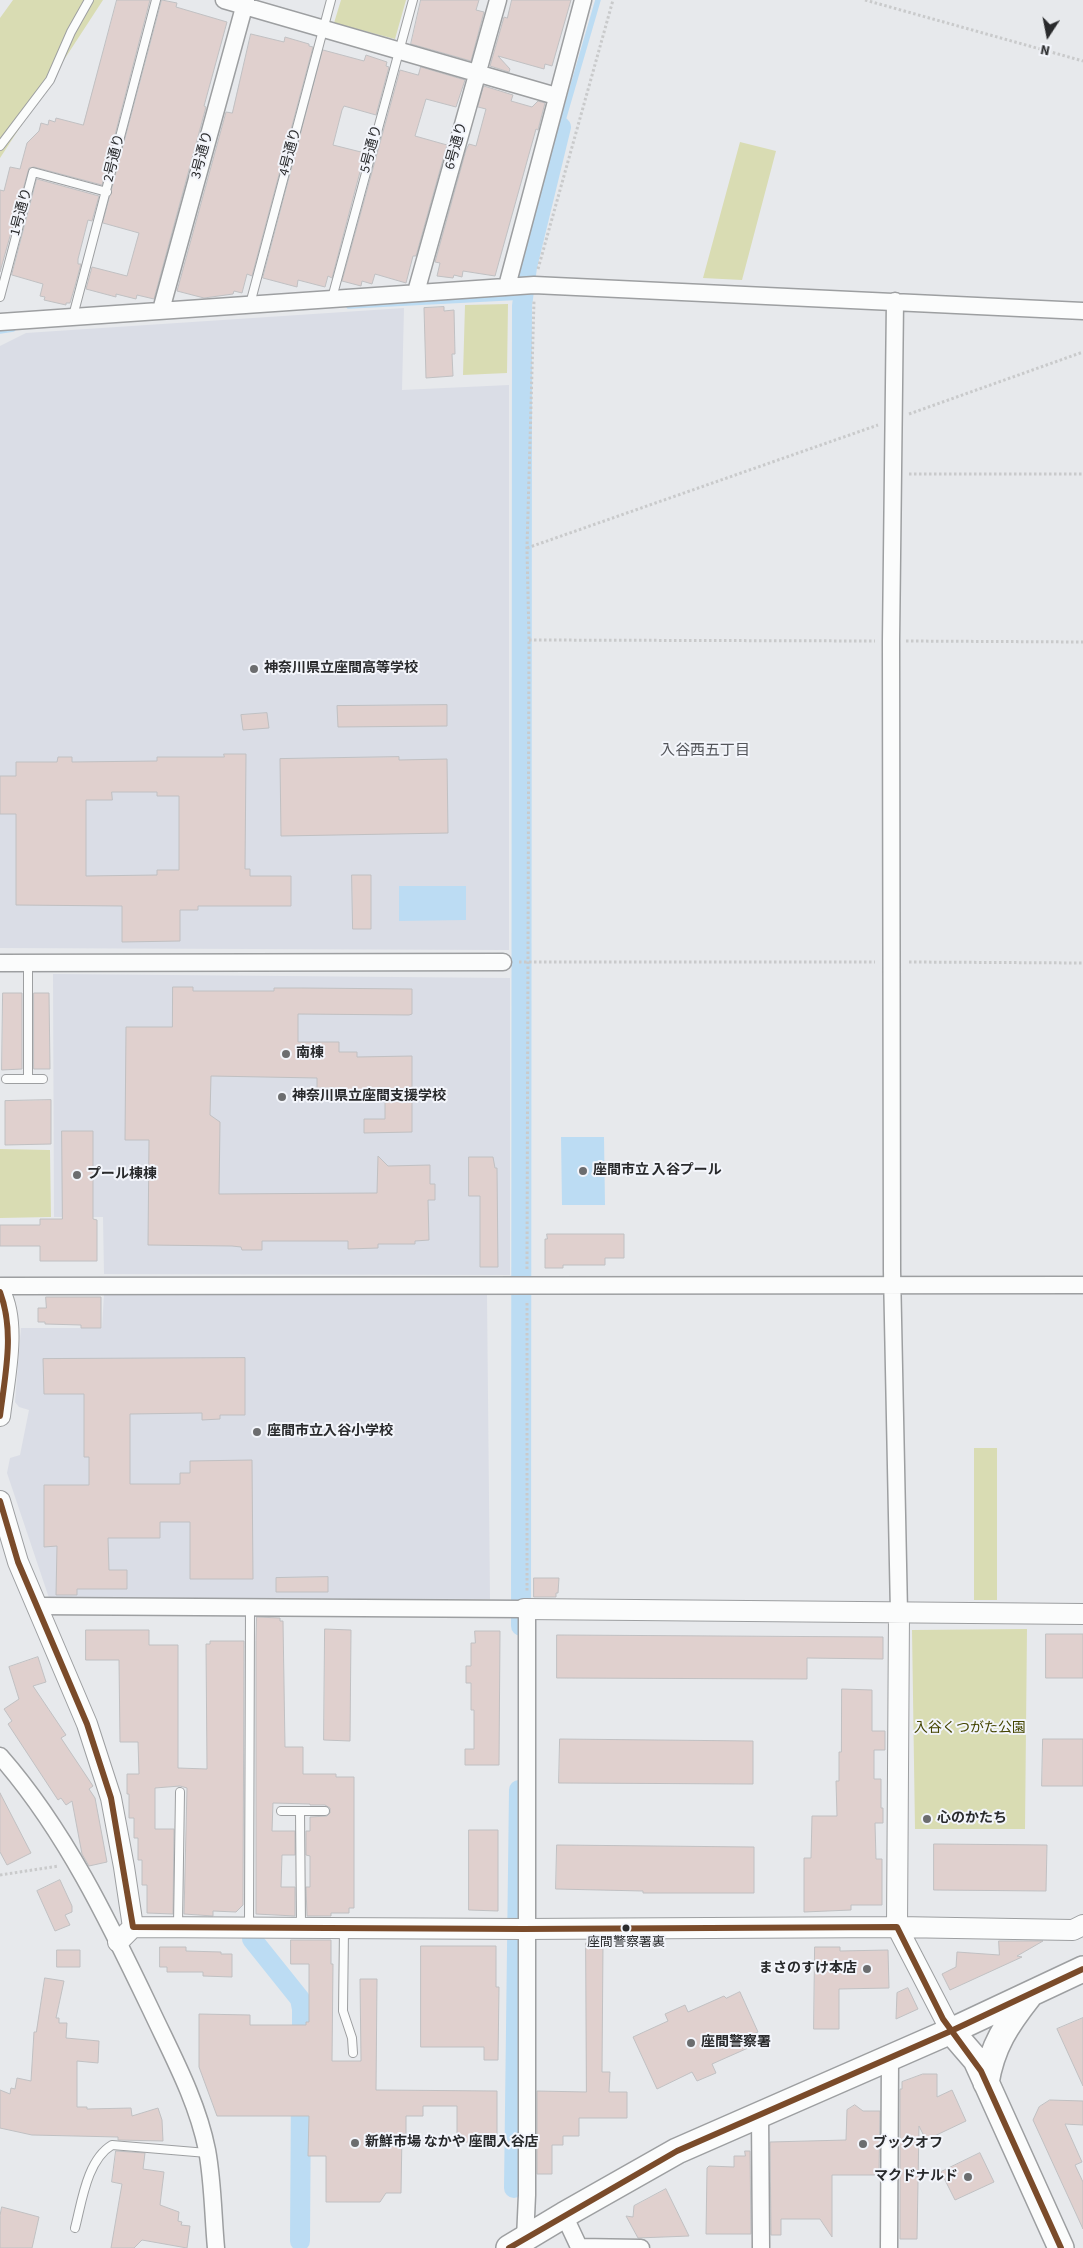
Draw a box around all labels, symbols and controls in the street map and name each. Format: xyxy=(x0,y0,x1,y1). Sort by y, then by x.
north arrow xyxy=(1023,10,1073,60)
text: N xyxy=(1039,39,1052,60)
street label: 6号通り xyxy=(442,120,472,172)
street label: 5号通り xyxy=(358,123,386,175)
street label: 4号通り xyxy=(277,126,305,178)
street label: 3号通り xyxy=(189,129,217,181)
street label: 2号通り xyxy=(101,132,129,184)
street label: 1号通り xyxy=(8,186,36,238)
place label: 神奈川県立座間高等学校 xyxy=(264,661,418,677)
marker: 神奈川県立座間高等学校 xyxy=(248,663,260,675)
district label: 入谷西五丁目 xyxy=(660,743,750,761)
place label: 南棟 xyxy=(296,1046,324,1062)
marker: 南棟 xyxy=(280,1048,292,1060)
place label: 神奈川県立座間支援学校 xyxy=(292,1089,446,1105)
marker: 神奈川県立座間支援学校 xyxy=(276,1091,288,1103)
place label: 座間市立 入谷プール xyxy=(593,1163,722,1179)
marker: 座間市立 入谷プール xyxy=(577,1165,589,1177)
place label: プール棟棟 xyxy=(87,1167,157,1183)
marker: プール棟棟 xyxy=(71,1169,83,1181)
place label: 座間市立入谷小学校 xyxy=(267,1424,393,1440)
marker: 座間市立入谷小学校 xyxy=(251,1426,263,1438)
park label: 入谷くつがた公園 xyxy=(914,1721,1026,1737)
place label: 心のかたち xyxy=(937,1811,1007,1827)
marker: 心のかたち xyxy=(921,1813,933,1825)
marker: 座間警察署裏 xyxy=(621,1923,631,1933)
place label: 座間警察署裏 xyxy=(587,1935,665,1951)
place label: まさのすけ本店 xyxy=(759,1961,857,1977)
marker: まさのすけ本店 xyxy=(861,1963,873,1975)
place label: 座間警察署 xyxy=(701,2035,771,2051)
marker: 座間警察署 xyxy=(685,2037,697,2049)
place label: 新鮮市場 なかや 座間入谷店 xyxy=(365,2135,539,2151)
place label: ブックオフ xyxy=(873,2136,943,2152)
marker: 新鮮市場 なかや 座間入谷店 xyxy=(349,2137,361,2149)
marker: ブックオフ xyxy=(857,2138,869,2150)
place label: マクドナルド xyxy=(874,2169,958,2185)
marker: マクドナルド xyxy=(962,2171,974,2183)

